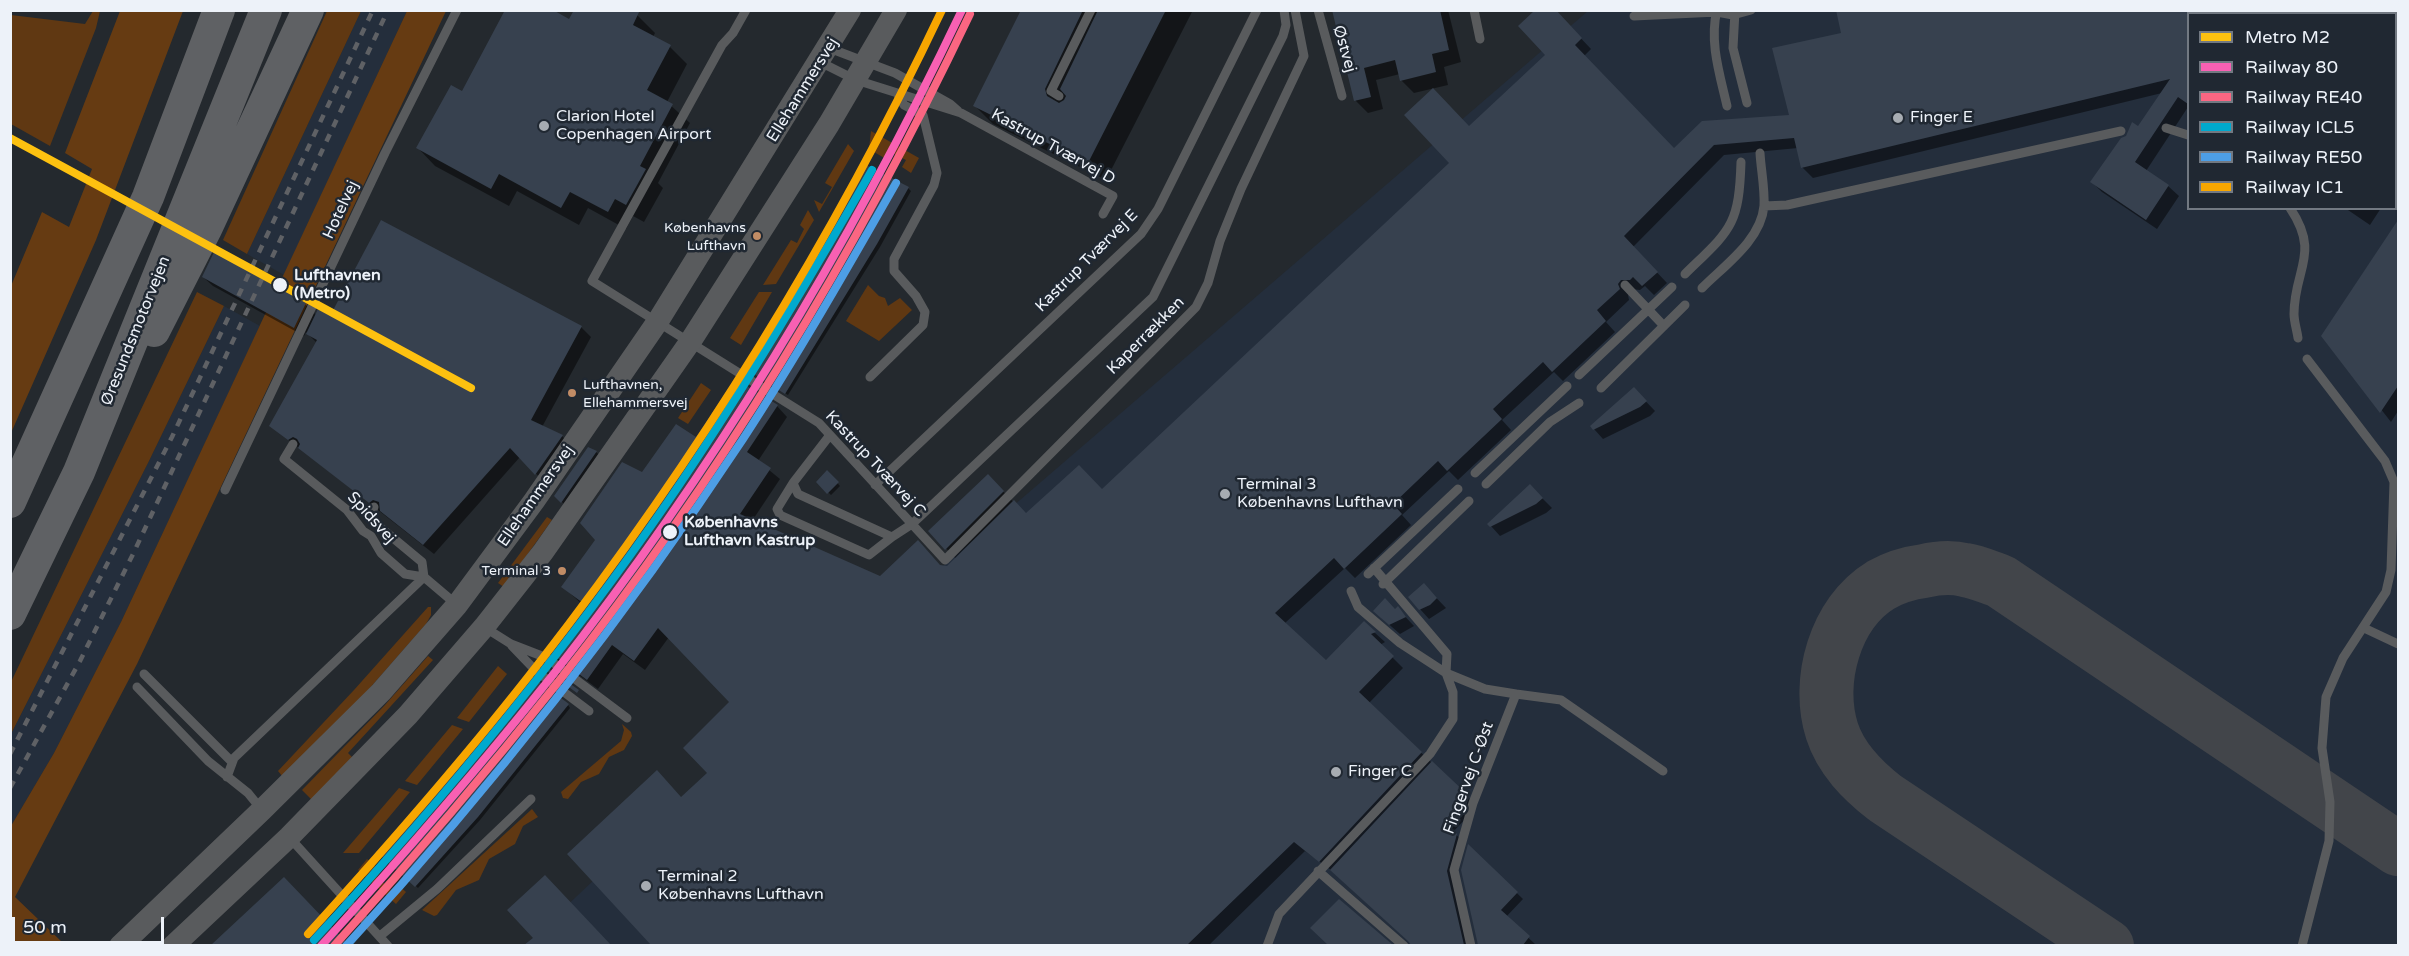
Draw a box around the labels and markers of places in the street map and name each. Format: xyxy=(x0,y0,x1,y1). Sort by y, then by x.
place label: Clarion Hotel Copenhagen Airport xyxy=(556,107,711,145)
place label: Finger E xyxy=(1910,108,1973,128)
marker: Finger E xyxy=(1891,111,1905,125)
marker: Clarion Hotel Copenhagen Airport xyxy=(537,119,551,133)
place label: Københavns Lufthavn xyxy=(664,220,746,252)
marker: Københavns Lufthavn xyxy=(751,230,763,242)
place label: Lufthavnen (Metro) xyxy=(294,266,381,304)
marker: Lufthavnen (Metro) xyxy=(271,276,289,294)
place label: Lufthavnen, Ellehammersvej xyxy=(583,377,688,410)
marker: Lufthavnen, Ellehammersvej xyxy=(566,387,578,399)
place label: Terminal 3 Københavns Lufthavn xyxy=(1237,475,1403,513)
marker: Terminal 3 Københavns Lufthavn xyxy=(1218,487,1232,501)
place label: Københavns Lufthavn Kastrup xyxy=(684,513,815,551)
marker: Københavns Lufthavn Kastrup xyxy=(661,523,679,541)
place label: Terminal 3 xyxy=(481,563,551,579)
marker: Terminal 3 xyxy=(556,565,568,577)
place label: Finger C xyxy=(1348,762,1412,782)
marker: Finger C xyxy=(1329,765,1343,779)
place label: Terminal 2 Københavns Lufthavn xyxy=(658,867,824,905)
marker: Terminal 2 Københavns Lufthavn xyxy=(639,879,653,893)

